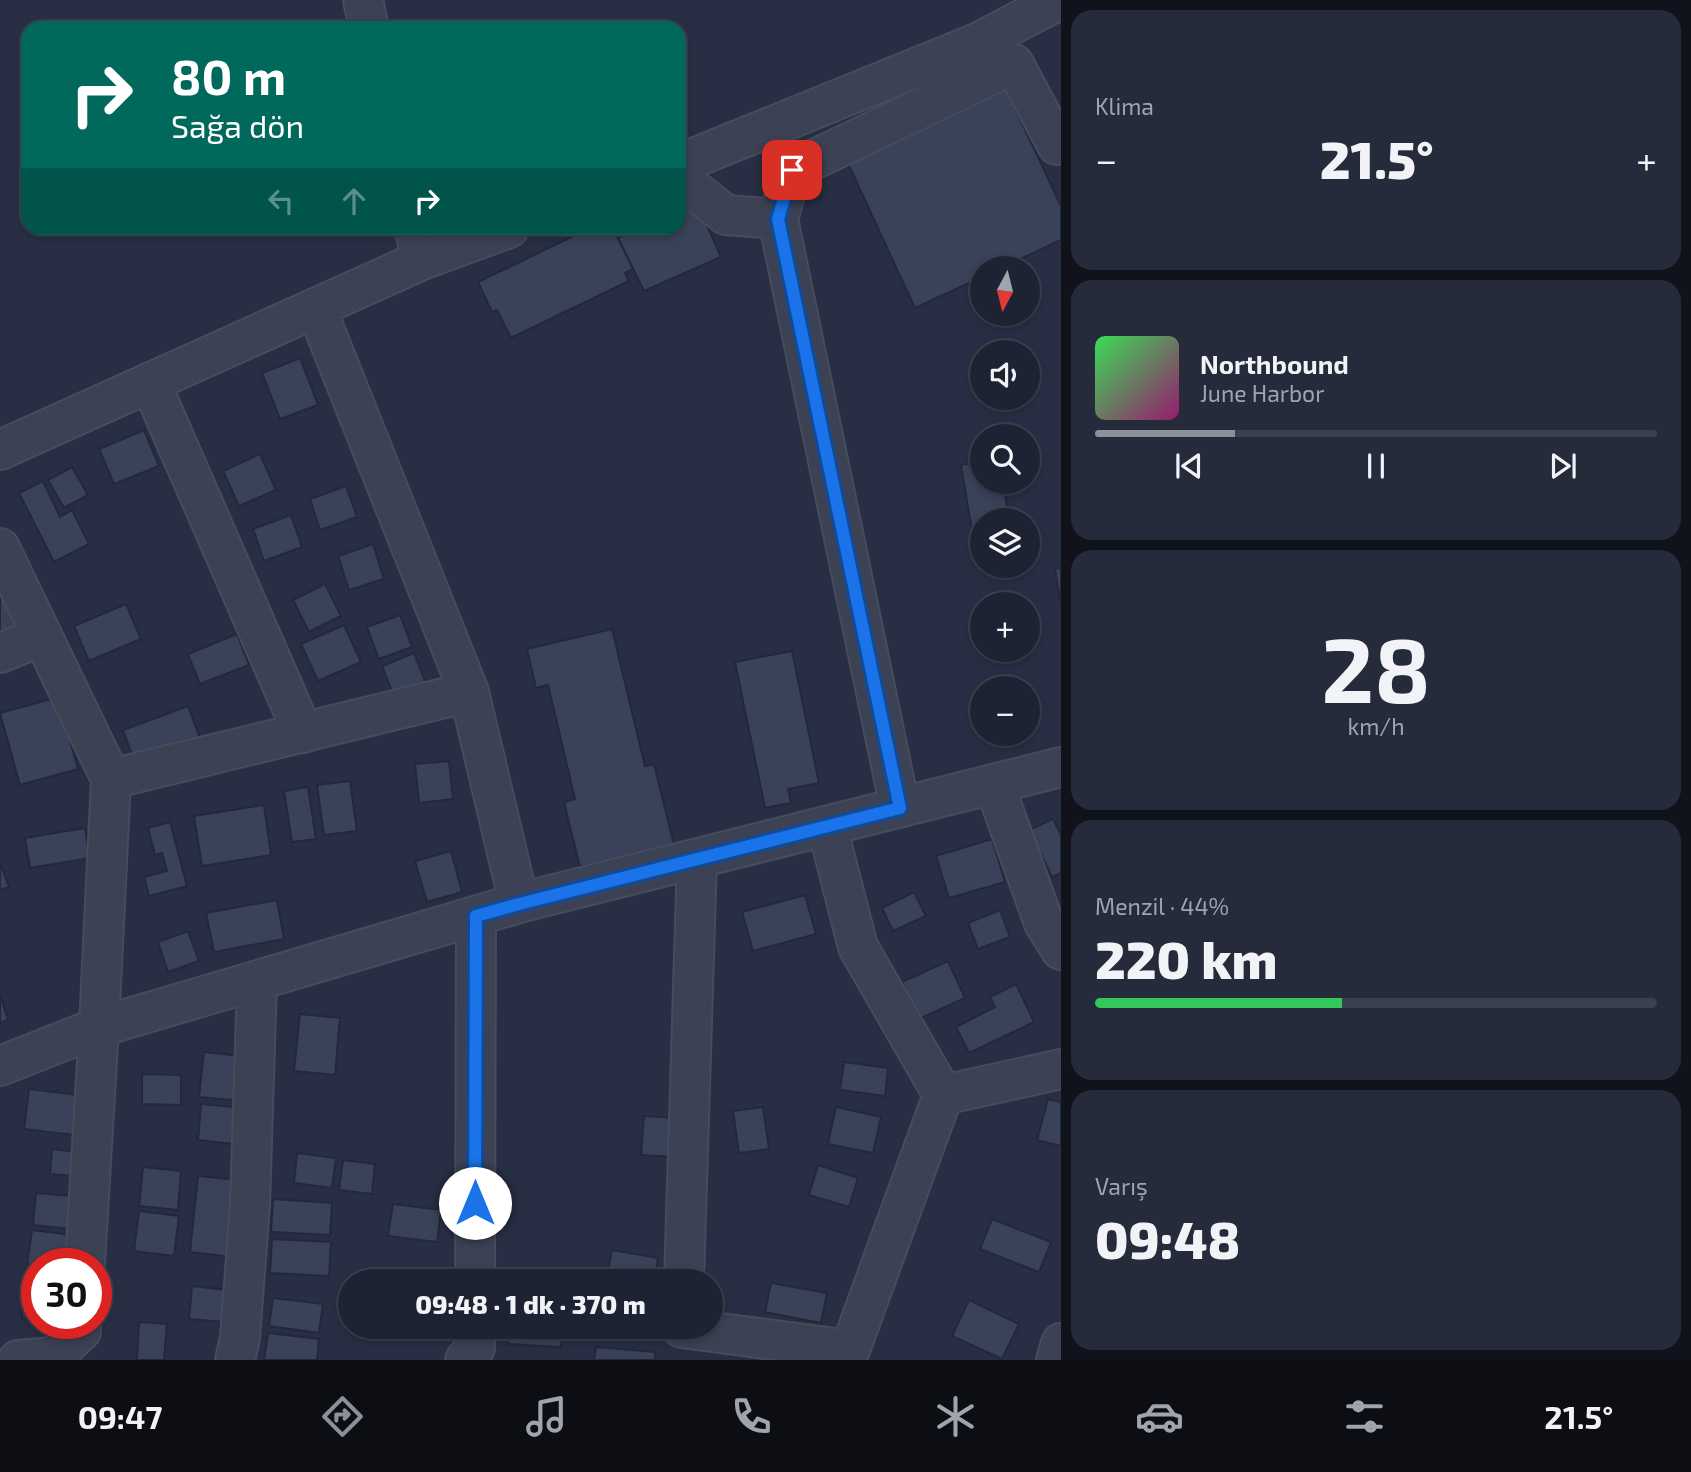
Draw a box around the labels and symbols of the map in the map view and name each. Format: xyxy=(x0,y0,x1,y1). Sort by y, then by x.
pin xyxy=(762,140,822,200)
north arrow xyxy=(970,256,1040,326)
position arrow xyxy=(438,1166,512,1240)
speed limit sign: 30 xyxy=(21,1248,112,1339)

